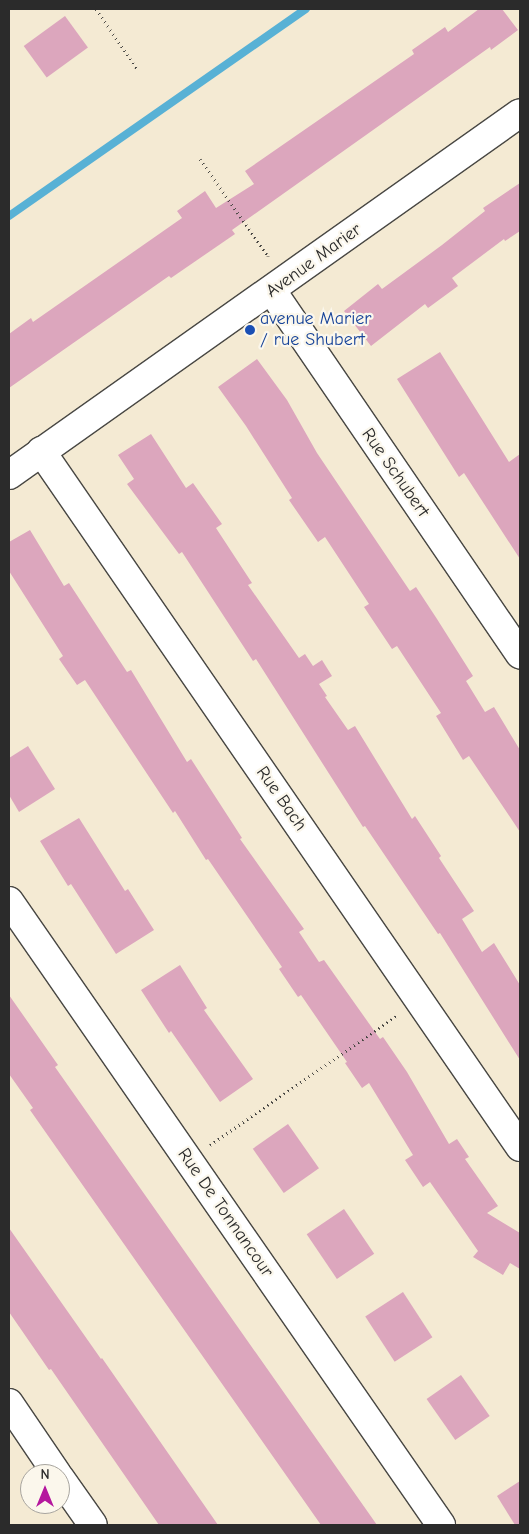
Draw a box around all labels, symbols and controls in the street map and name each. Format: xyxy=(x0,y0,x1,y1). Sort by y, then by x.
street label: Avenue Marier xyxy=(262,219,366,303)
place label: avenue Marier / rue Shubert xyxy=(260,309,371,352)
marker: avenue Marier / rue Shubert xyxy=(244,324,256,336)
street label: Rue Schubert xyxy=(357,424,433,522)
street label: Rue Bach xyxy=(251,763,311,835)
street label: Rue De Tonnancour xyxy=(172,1144,278,1282)
north arrow xyxy=(20,1464,70,1514)
text: N xyxy=(40,1466,50,1483)

